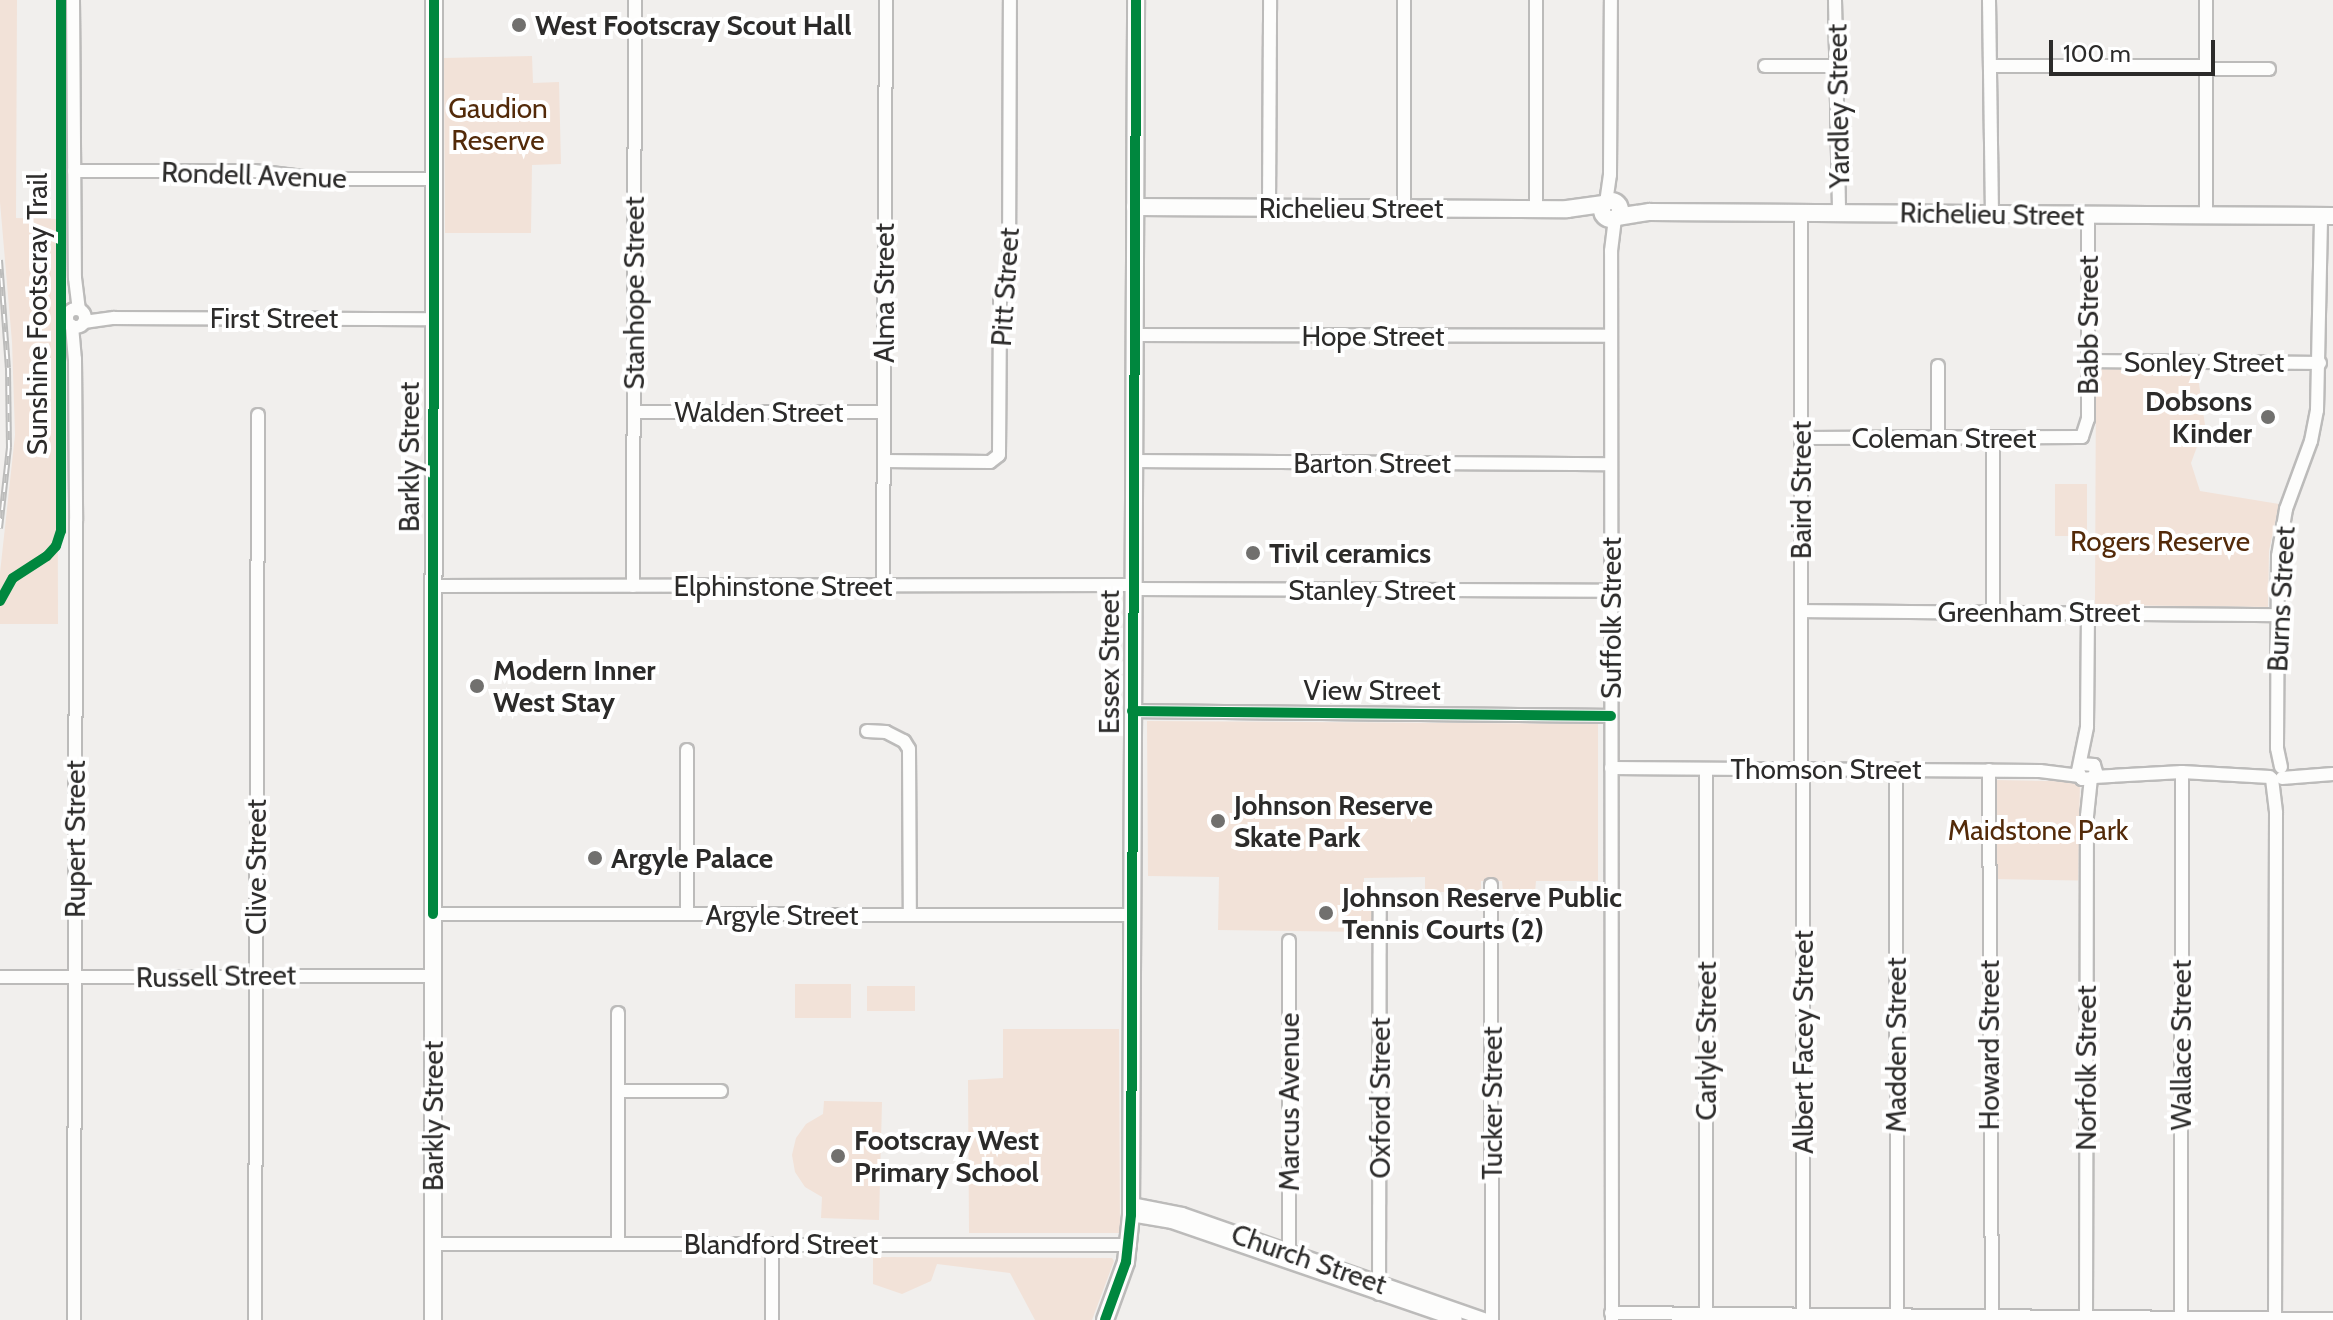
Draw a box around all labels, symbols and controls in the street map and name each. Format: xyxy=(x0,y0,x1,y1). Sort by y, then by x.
place label: West Footscray Scout Hall xyxy=(535,8,852,42)
marker: West Footscray Scout Hall xyxy=(510,16,528,34)
street label: Yardley Street xyxy=(1820,23,1856,189)
scale bar xyxy=(2053,24,2219,74)
text: 100 m xyxy=(2063,39,2131,68)
park label: Gaudion Reserve xyxy=(448,91,548,157)
street label: Rondell Avenue xyxy=(161,155,347,195)
street label: Sunshine Footscray Trail xyxy=(20,173,54,455)
street label: Richelieu Street xyxy=(1259,191,1443,225)
street label: Stanhope Street xyxy=(617,196,651,390)
street label: Richelieu Street xyxy=(1899,196,2085,232)
street label: Alma Street xyxy=(867,223,901,363)
street label: Pitt Street xyxy=(984,227,1026,347)
street label: Babb Street xyxy=(2071,255,2105,395)
street label: First Street xyxy=(210,301,338,335)
street label: Hope Street xyxy=(1302,319,1444,353)
street label: Sonley Street xyxy=(2124,345,2284,379)
street label: Barkly Street xyxy=(392,382,426,532)
place label: Dobsons Kinder xyxy=(2145,384,2252,450)
street label: Walden Street xyxy=(674,395,844,429)
marker: Dobsons Kinder xyxy=(2259,408,2277,426)
street label: Baird Street xyxy=(1784,421,1818,559)
street label: Coleman Street xyxy=(1852,421,2036,455)
street label: Barton Street xyxy=(1293,446,1451,480)
park label: Rogers Reserve xyxy=(2070,524,2250,558)
street label: Burns Street xyxy=(2260,525,2302,673)
place label: Tivil ceramics xyxy=(1269,536,1431,570)
street label: Suffolk Street xyxy=(1594,537,1628,699)
marker: Tivil ceramics xyxy=(1244,544,1262,562)
street label: Elphinstone Street xyxy=(673,569,893,603)
street label: Stanley Street xyxy=(1288,573,1456,607)
street label: Essex Street xyxy=(1092,590,1126,734)
street label: Greenham Street xyxy=(1938,595,2140,629)
place label: Modern Inner West Stay xyxy=(493,653,656,719)
street label: View Street xyxy=(1303,673,1441,707)
marker: Modern Inner West Stay xyxy=(468,677,486,695)
street label: Thomson Street xyxy=(1731,752,1921,786)
street label: Rupert Street xyxy=(58,760,92,918)
place label: Johnson Reserve Skate Park xyxy=(1234,788,1433,854)
street label: Clive Street xyxy=(239,799,273,935)
marker: Johnson Reserve Skate Park xyxy=(1209,812,1227,830)
park label: Maidstone Park xyxy=(1948,813,2128,847)
place label: Argyle Palace xyxy=(611,841,773,875)
marker: Argyle Palace xyxy=(586,849,604,867)
place label: Johnson Reserve Public Tennis Courts (2) xyxy=(1342,880,1622,946)
street label: Argyle Street xyxy=(705,898,859,932)
marker: Johnson Reserve Public Tennis Courts (2) xyxy=(1317,904,1335,922)
street label: Albert Facey Street xyxy=(1786,930,1820,1154)
street label: Madden Street xyxy=(1879,957,1913,1133)
street label: Russell Street xyxy=(136,958,296,994)
street label: Howard Street xyxy=(1972,960,2006,1130)
street label: Wallace Street xyxy=(2164,960,2198,1130)
street label: Carlyle Street xyxy=(1689,961,1723,1121)
street label: Norfolk Street xyxy=(2069,985,2103,1151)
street label: Marcus Avenue xyxy=(1272,1013,1306,1191)
street label: Oxford Street xyxy=(1363,1017,1397,1179)
street label: Tucker Street xyxy=(1475,1026,1509,1180)
street label: Barkly Street xyxy=(416,1041,450,1191)
place label: Footscray West Primary School xyxy=(854,1123,1039,1189)
marker: Footscray West Primary School xyxy=(829,1147,847,1165)
street label: Church Street xyxy=(1227,1217,1391,1301)
street label: Blandford Street xyxy=(684,1227,878,1261)

